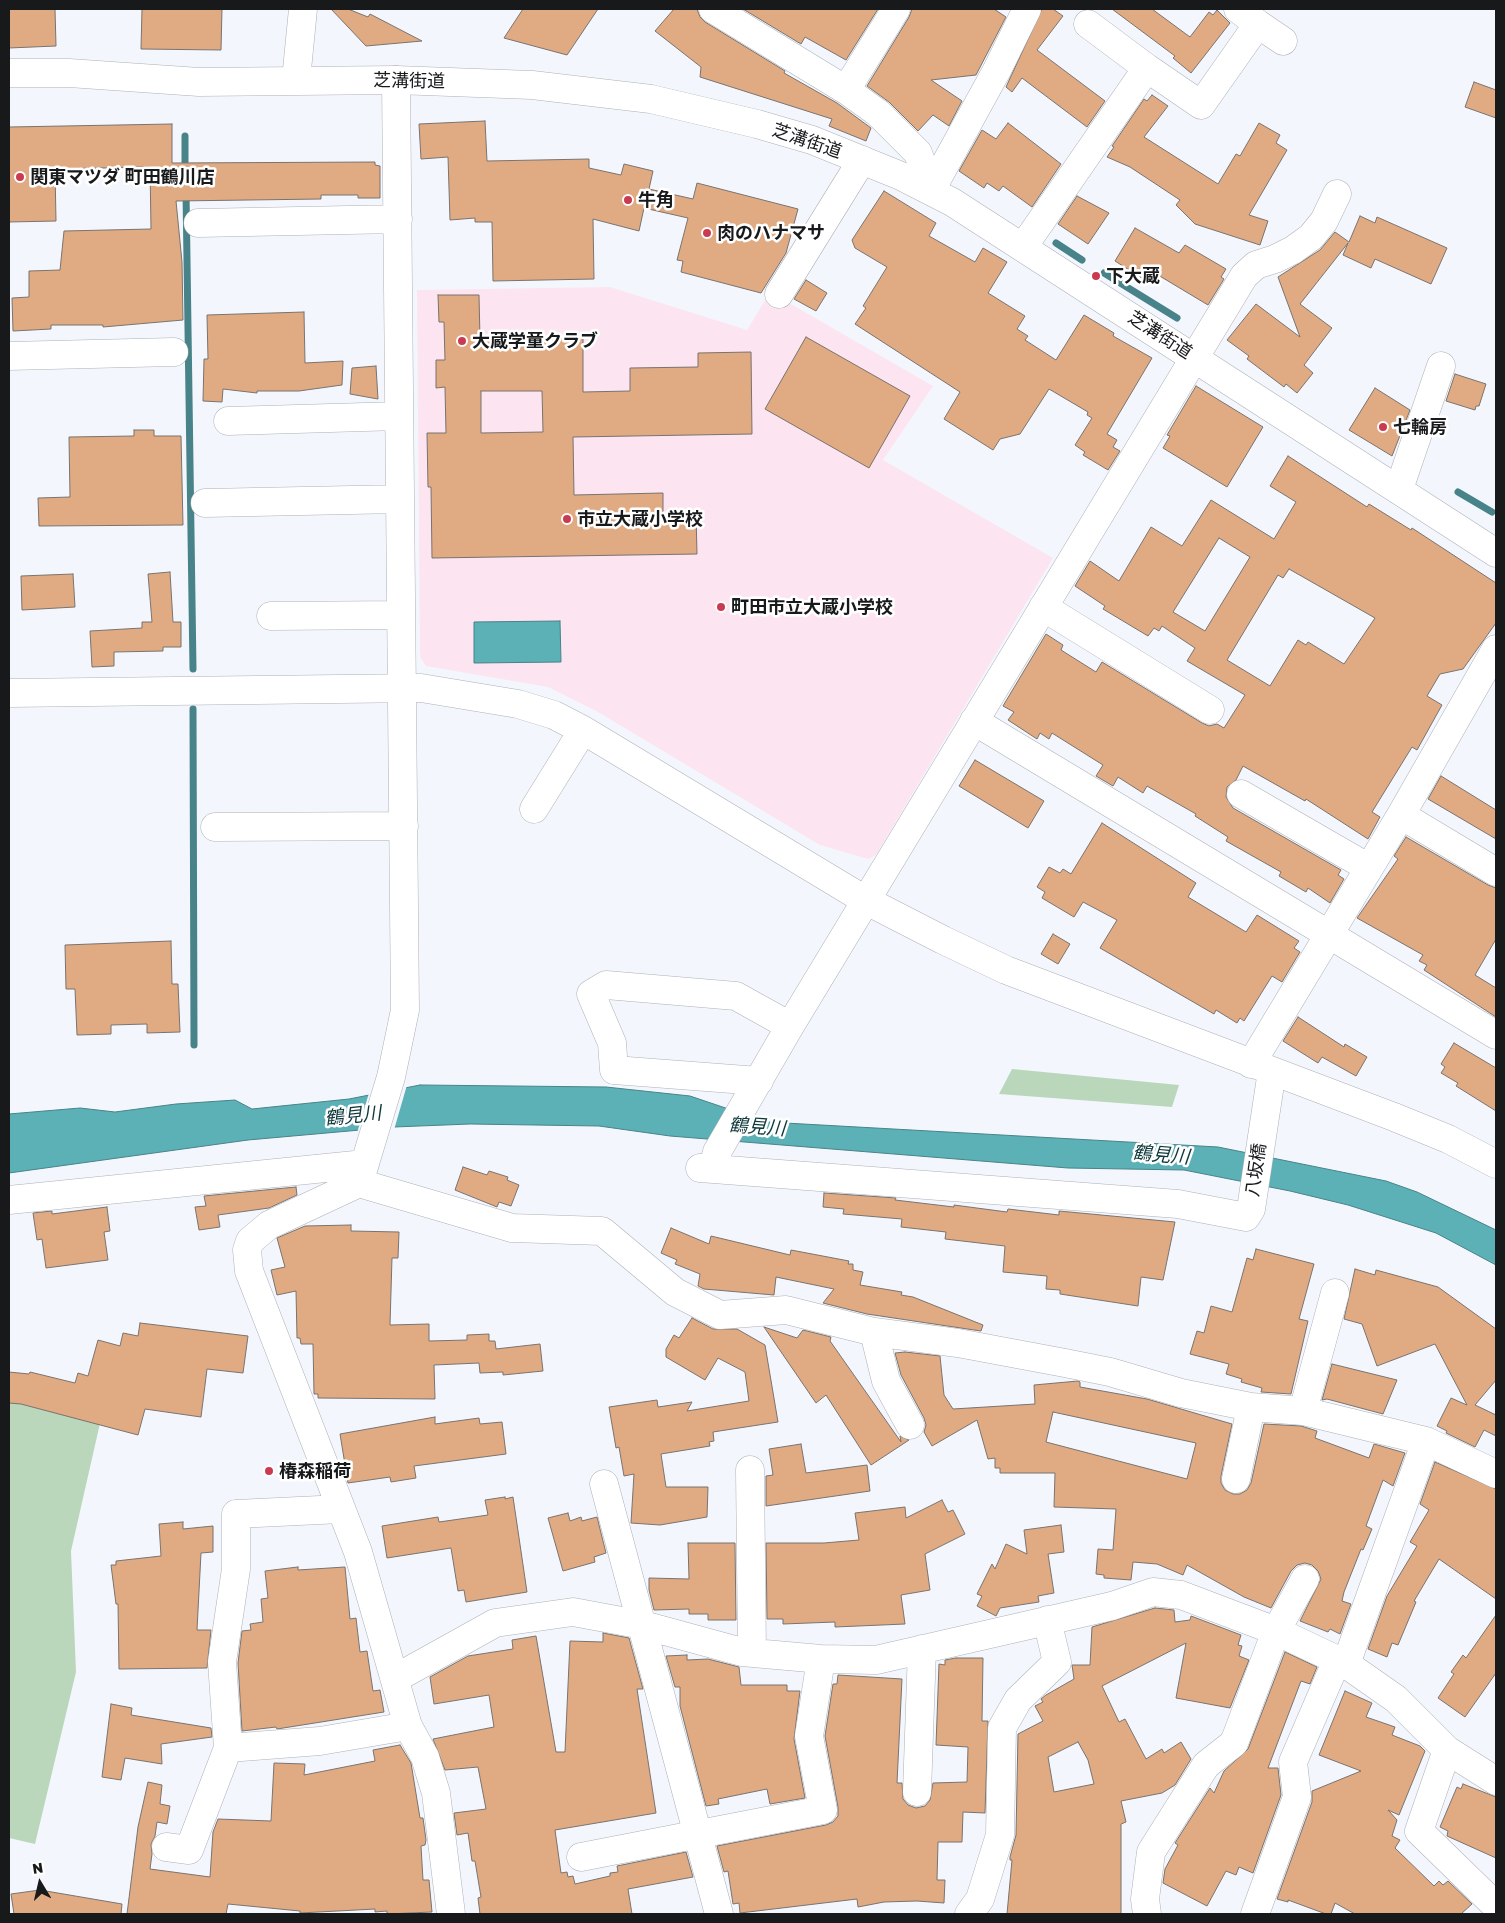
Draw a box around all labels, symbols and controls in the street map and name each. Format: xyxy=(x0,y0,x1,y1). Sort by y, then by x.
street label: 芝溝街道 xyxy=(373,70,445,92)
street label: 芝溝街道 xyxy=(769,119,845,163)
place label: 関東マツダ 町田鶴川店 xyxy=(30,166,214,188)
marker: 関東マツダ 町田鶴川店 xyxy=(14,171,26,183)
place label: 牛角 xyxy=(638,189,674,211)
marker: 牛角 xyxy=(622,194,634,206)
place label: 肉のハナマサ xyxy=(717,222,825,244)
marker: 肉のハナマサ xyxy=(701,227,713,239)
place label: 下大蔵 xyxy=(1106,265,1160,287)
marker: 下大蔵 xyxy=(1090,270,1102,282)
street label: 芝溝街道 xyxy=(1124,306,1196,364)
place label: 大蔵学童クラブ xyxy=(472,330,598,352)
marker: 大蔵学童クラブ xyxy=(456,335,468,347)
place label: 七輪房 xyxy=(1393,416,1447,438)
marker: 七輪房 xyxy=(1377,421,1389,433)
place label: 市立大蔵小学校 xyxy=(577,508,703,530)
marker: 市立大蔵小学校 xyxy=(561,513,573,525)
place label: 町田市立大蔵小学校 xyxy=(731,596,893,618)
marker: 町田市立大蔵小学校 xyxy=(715,601,727,613)
water label: 鶴見川 xyxy=(323,1102,383,1130)
water label: 鶴見川 xyxy=(728,1114,786,1140)
water label: 鶴見川 xyxy=(1132,1141,1190,1169)
street label: 八坂橋 xyxy=(1242,1142,1270,1198)
place label: 椿森稲荷 xyxy=(279,1460,351,1482)
marker: 椿森稲荷 xyxy=(263,1465,275,1477)
north arrow xyxy=(15,1858,65,1908)
text: N xyxy=(31,1858,44,1877)

